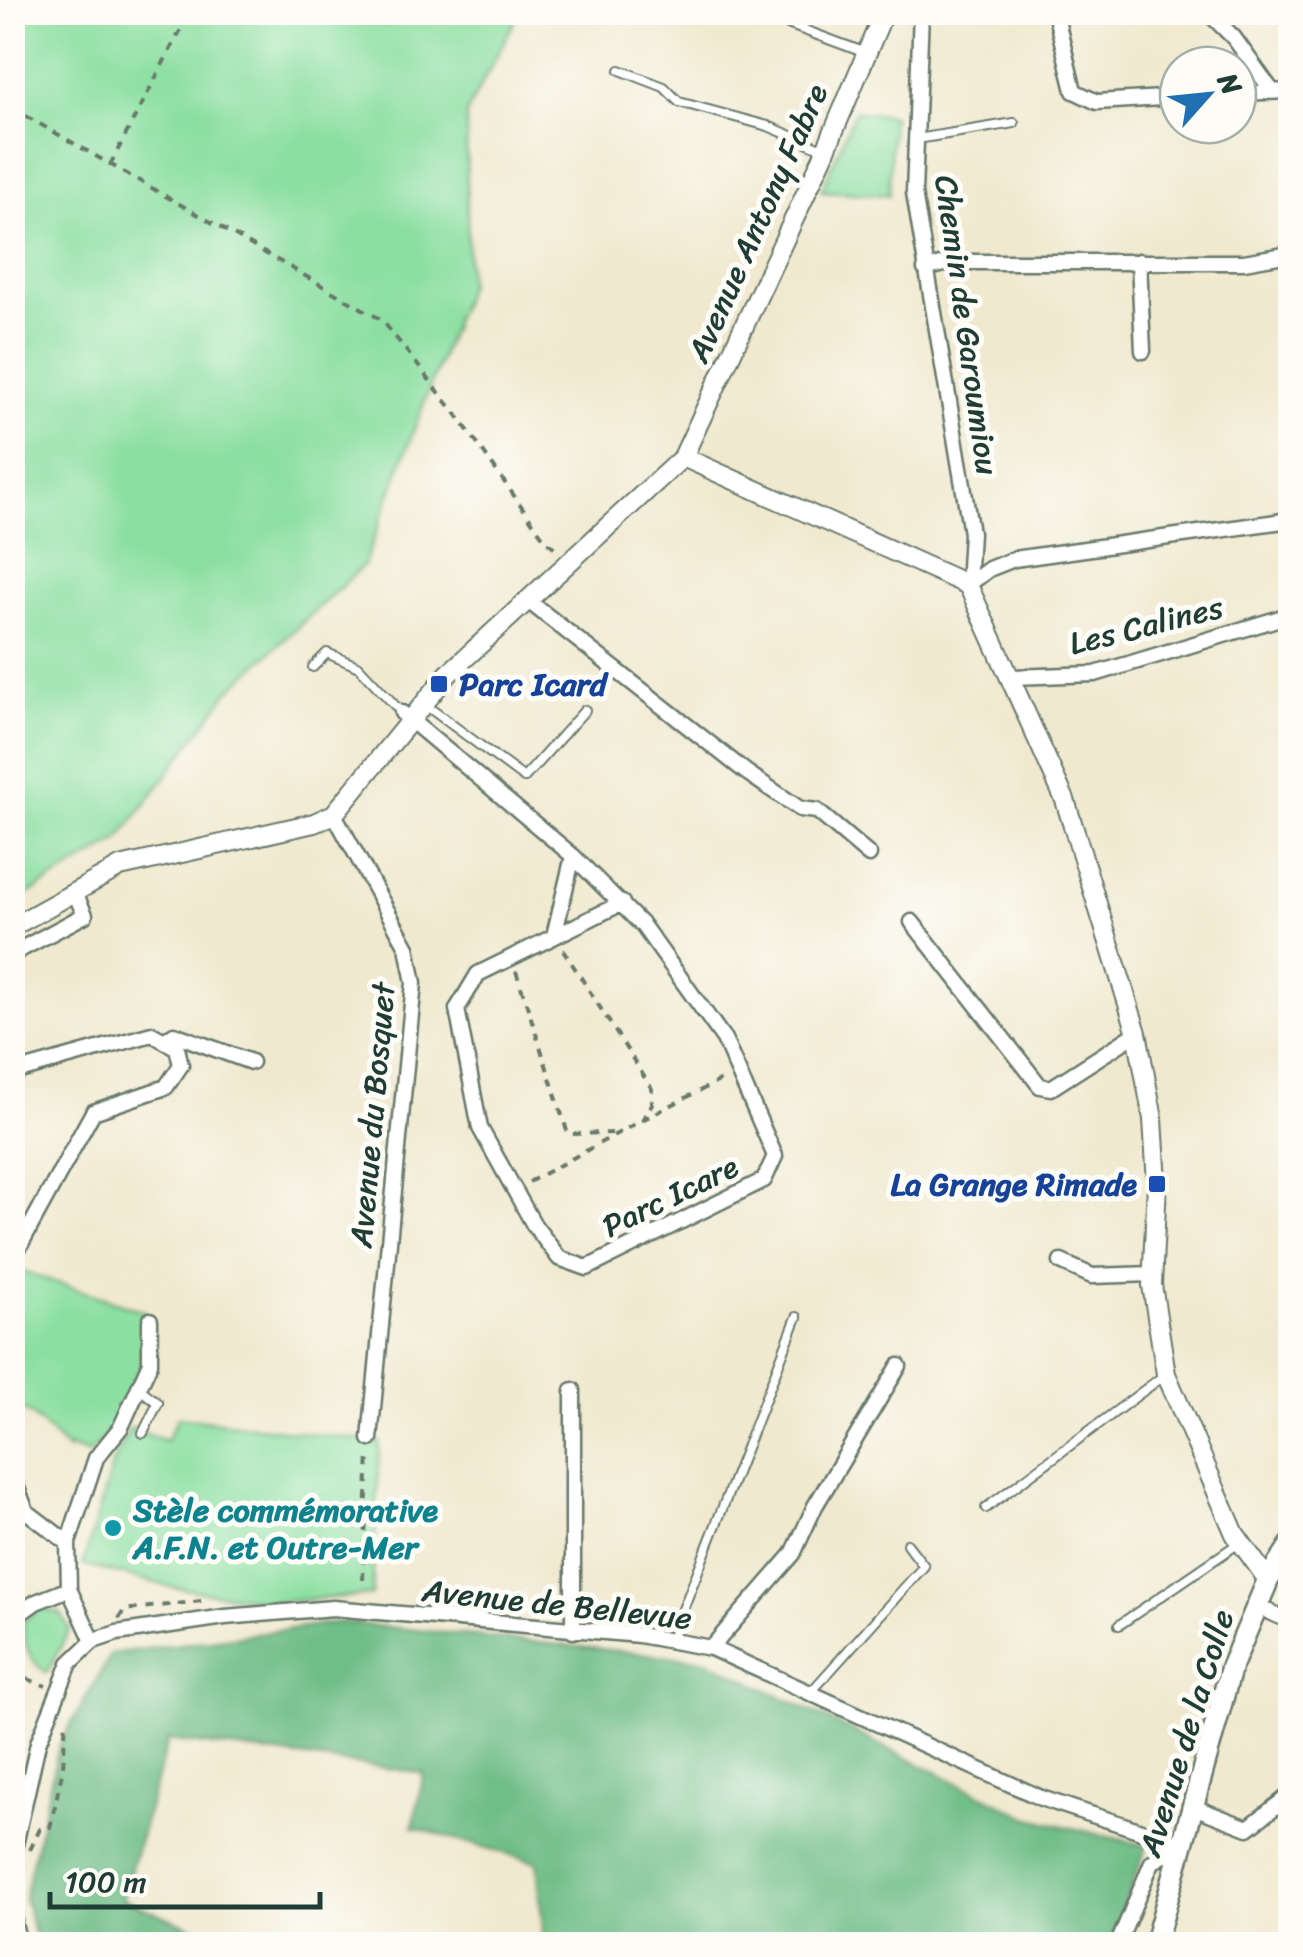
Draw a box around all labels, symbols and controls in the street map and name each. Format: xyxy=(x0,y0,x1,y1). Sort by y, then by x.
north arrow xyxy=(1158,45,1258,145)
text: N xyxy=(1203,63,1256,104)
street label: Avenue Antony Fabre xyxy=(670,74,845,373)
street label: Chemin de Garoumiou xyxy=(917,171,1016,479)
street label: Les Calines xyxy=(1063,579,1229,672)
place label: Parc Icard xyxy=(459,656,610,713)
marker: Parc Icard xyxy=(428,673,450,695)
street label: Avenue du Bosquet xyxy=(332,979,413,1251)
street label: Parc Icare xyxy=(592,1139,748,1254)
place label: La Grange Rimade xyxy=(890,1156,1138,1213)
marker: La Grange Rimade xyxy=(1146,1173,1168,1195)
place label: Stèle commémorative A.F.N. et Outre-Mer xyxy=(131,1482,439,1576)
marker: Stèle commémorative A.F.N. et Outre-Mer xyxy=(102,1517,124,1539)
street label: Avenue de Bellevue xyxy=(418,1562,695,1647)
street label: Avenue de la Colle xyxy=(1121,1602,1251,1865)
scale bar xyxy=(50,1847,320,1909)
text: 100 m xyxy=(65,1855,147,1909)

